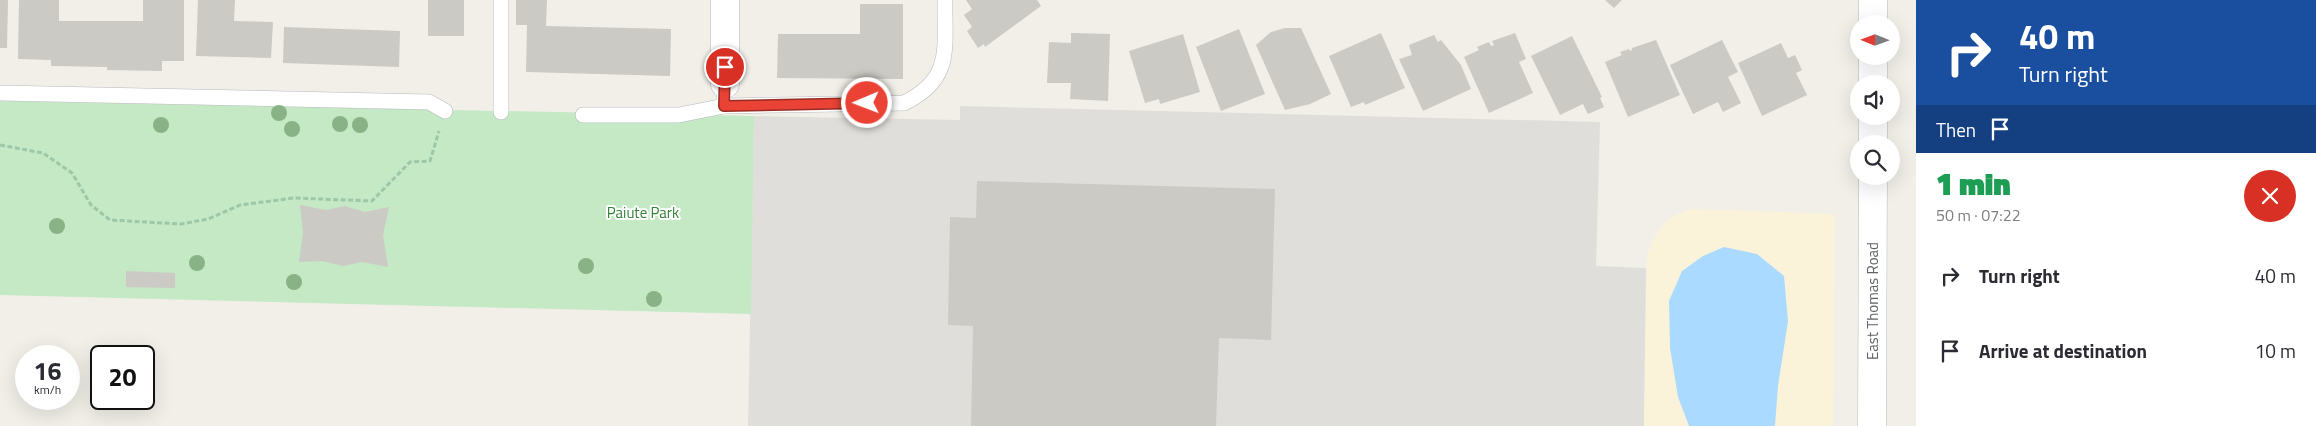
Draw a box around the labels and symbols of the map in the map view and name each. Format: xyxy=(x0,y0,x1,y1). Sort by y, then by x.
north arrow xyxy=(1850,15,1900,65)
pin xyxy=(704,46,746,88)
position arrow xyxy=(840,76,892,128)
park label: Paiute Park xyxy=(607,201,679,224)
street label: East Thomas Road xyxy=(1861,242,1884,360)
speed limit sign: 20 xyxy=(90,345,155,410)

